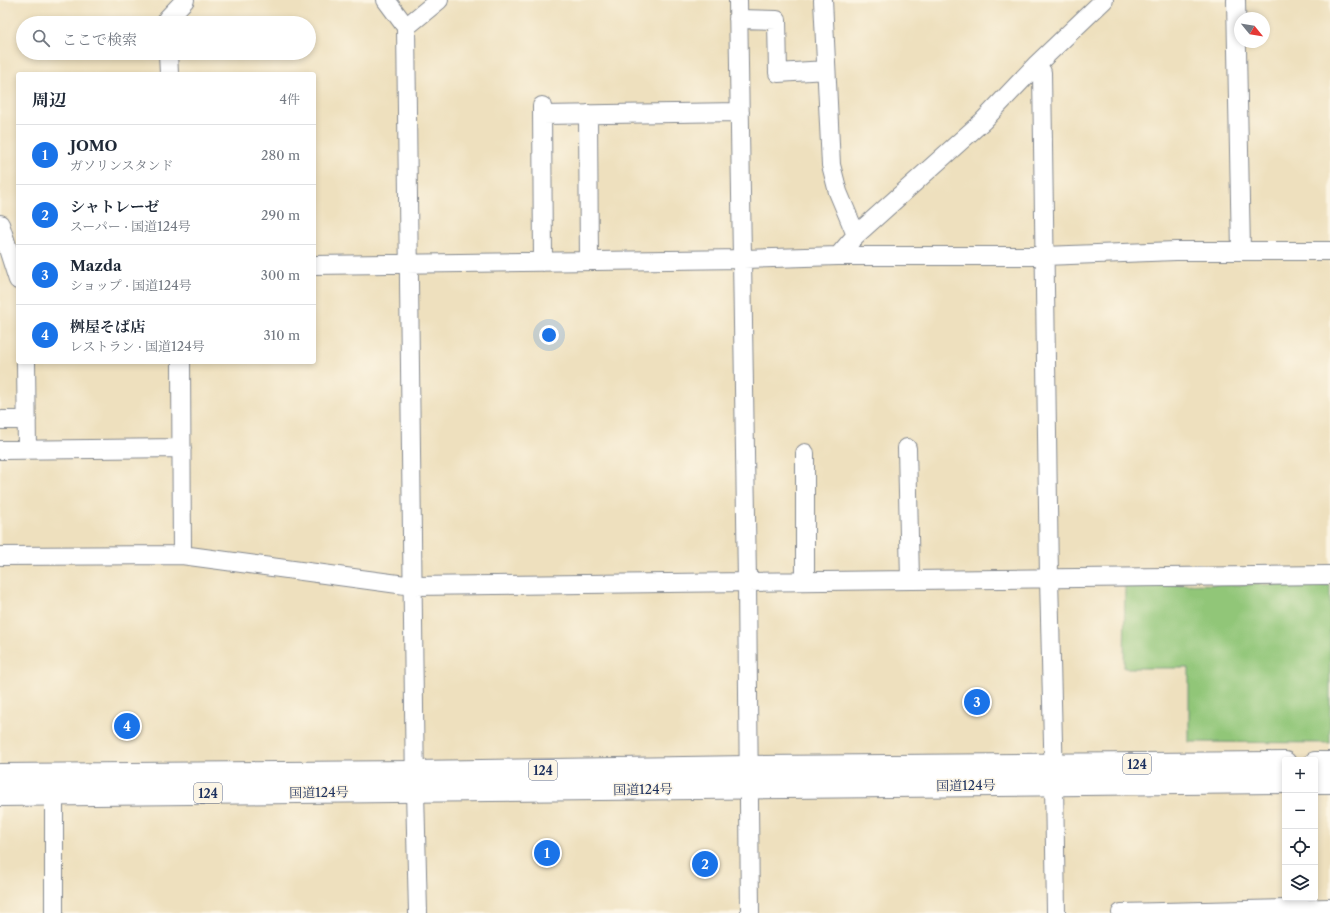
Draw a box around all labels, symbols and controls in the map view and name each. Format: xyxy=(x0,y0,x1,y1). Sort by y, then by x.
north arrow xyxy=(1234,12,1270,48)
search box xyxy=(16,16,316,60)
icon: search xyxy=(30,27,52,49)
text: ここで検索 xyxy=(62,30,137,49)
text: 周辺 xyxy=(32,90,66,110)
text: 4件 xyxy=(279,91,300,107)
text: JOMO xyxy=(70,136,117,155)
text: 1 xyxy=(42,147,48,163)
text: 280 m xyxy=(261,147,300,163)
text: ガソリンスタンド xyxy=(70,157,174,173)
text: シャトレーゼ xyxy=(70,197,159,216)
text: 2 xyxy=(41,207,49,223)
text: 290 m xyxy=(261,207,300,223)
text: スーパー · 国道124号 xyxy=(70,218,191,234)
text: Mazda xyxy=(70,256,122,275)
text: 3 xyxy=(41,267,49,283)
text: 300 m xyxy=(261,267,300,283)
text: ショップ · 国道124号 xyxy=(70,277,192,293)
text: 桝屋そば店 xyxy=(70,317,145,336)
your location xyxy=(539,325,559,345)
text: 4 xyxy=(41,327,49,343)
text: 310 m xyxy=(264,327,300,343)
text: レストラン · 国道124号 xyxy=(70,338,205,354)
pin: 3 xyxy=(964,687,990,717)
pin: 4 xyxy=(114,711,140,741)
road number: 124 xyxy=(1123,754,1151,774)
map controls xyxy=(1282,757,1318,901)
button: + xyxy=(1282,757,1318,793)
road number: 124 xyxy=(529,760,557,780)
street label: 国道124号 xyxy=(936,776,996,794)
street label: 国道124号 xyxy=(613,780,673,798)
road number: 124 xyxy=(194,783,222,803)
street label: 国道124号 xyxy=(289,783,349,801)
button: − xyxy=(1282,793,1318,829)
button: locate xyxy=(1282,829,1318,865)
pin: 1 xyxy=(534,838,560,868)
pin: 2 xyxy=(692,849,718,879)
button: layers xyxy=(1282,865,1318,901)

